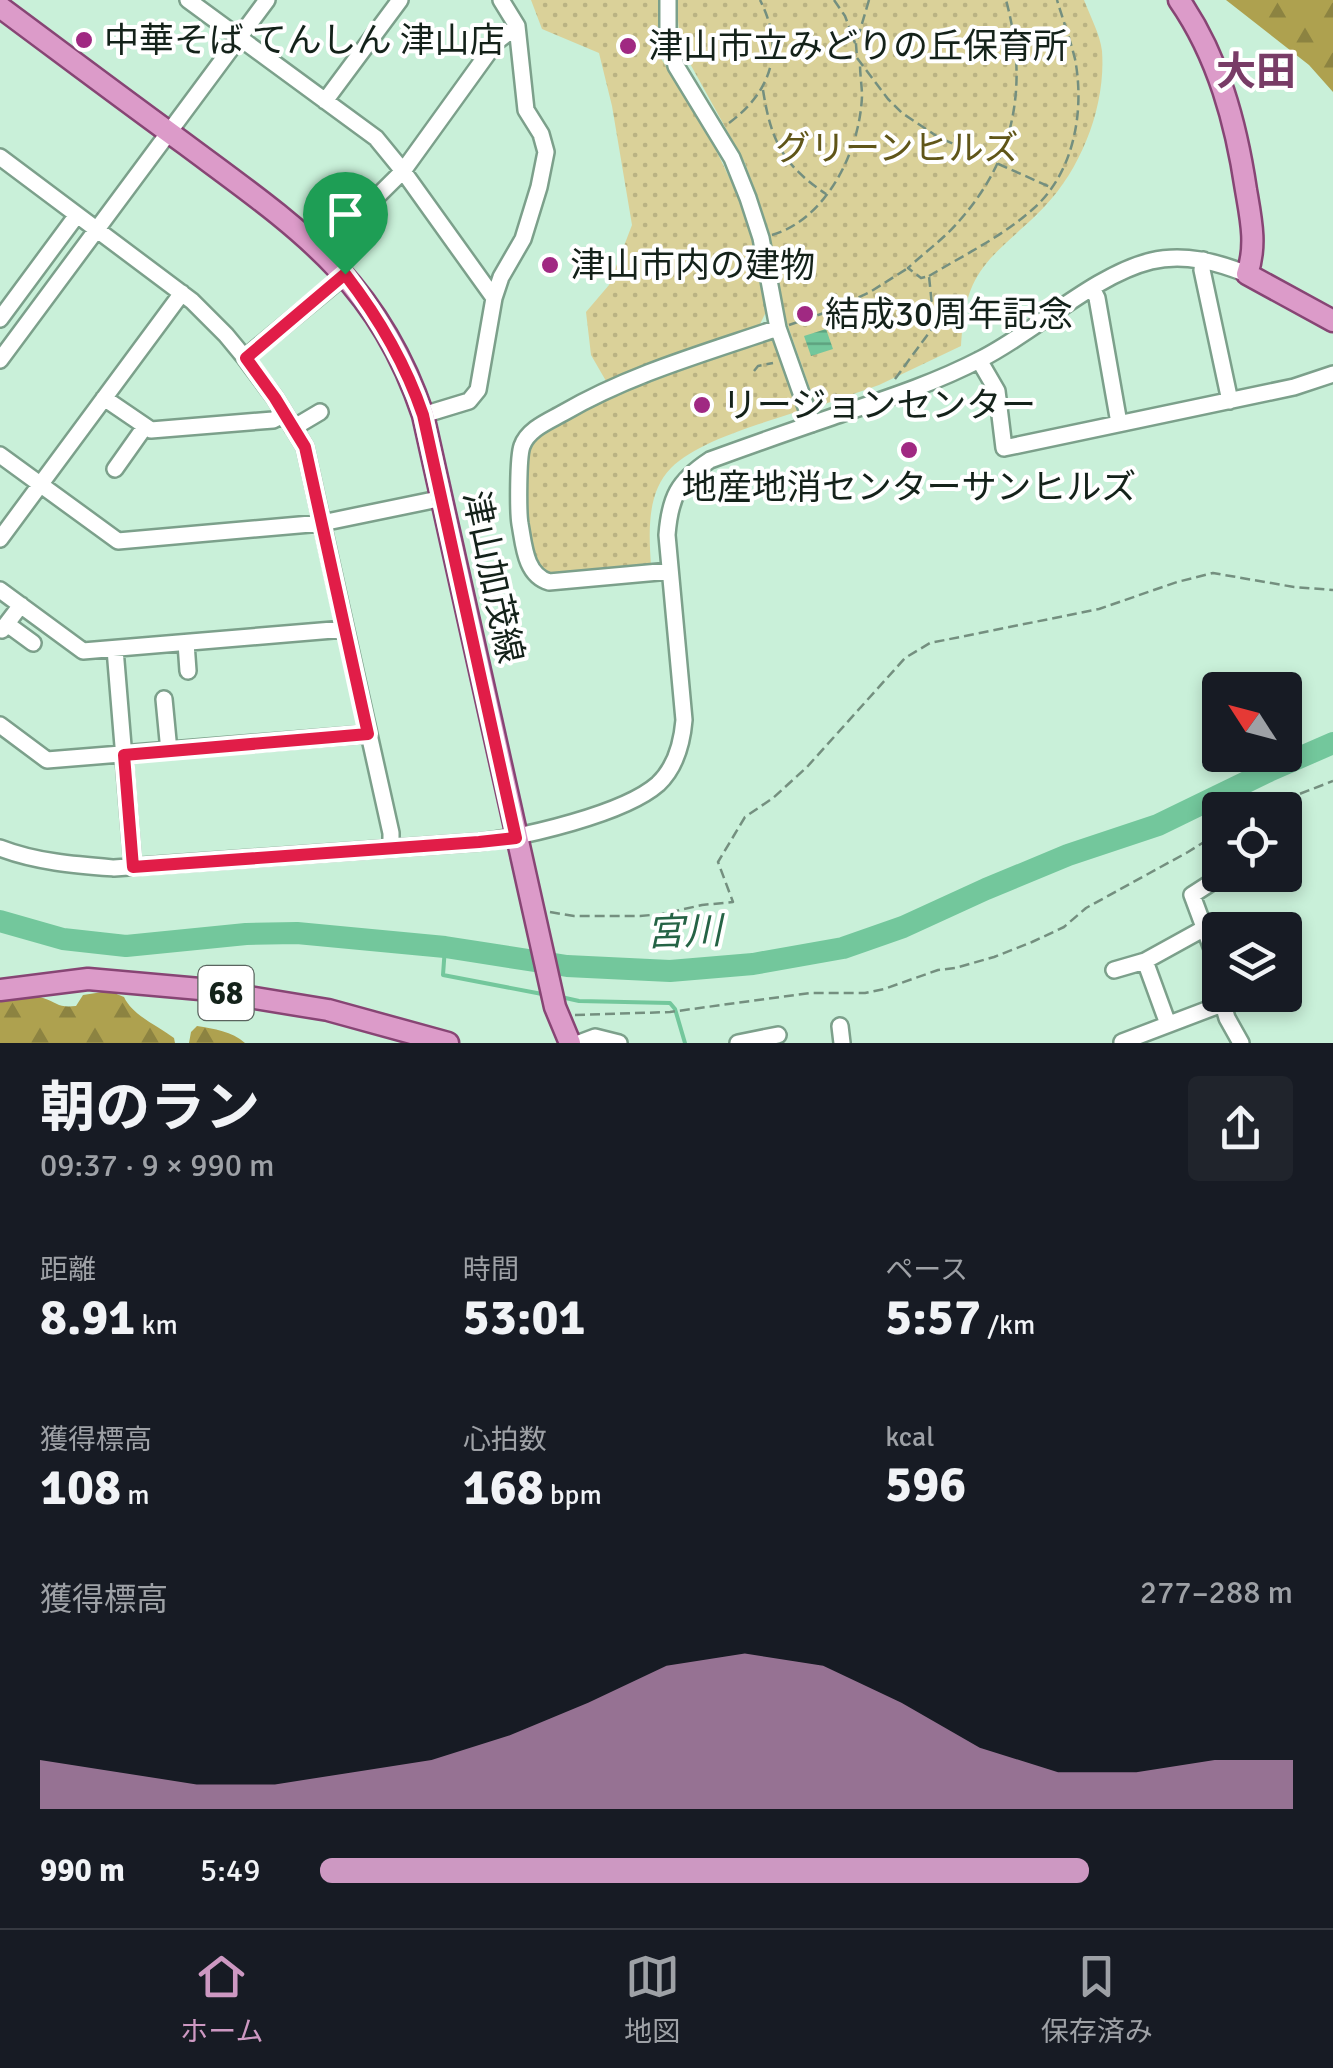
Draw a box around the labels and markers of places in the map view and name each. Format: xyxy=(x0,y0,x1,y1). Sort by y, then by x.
place label: 中華そば てんしん 津山店 xyxy=(104,19,504,62)
place label: 津山市立みどりの丘保育所 xyxy=(648,25,1068,68)
marker: 中華そば てんしん 津山店 xyxy=(73,29,95,51)
marker: 津山市立みどりの丘保育所 xyxy=(617,35,639,57)
pin xyxy=(303,172,388,275)
place label: 津山市内の建物 xyxy=(570,244,815,287)
marker: 津山市内の建物 xyxy=(539,254,561,276)
place label: 結成30周年記念 xyxy=(825,293,1073,336)
marker: 結成30周年記念 xyxy=(794,303,816,325)
place label: リージョンセンター xyxy=(722,384,1036,427)
marker: リージョンセンター xyxy=(691,394,713,416)
marker: 地産地消センターサンヒルズ xyxy=(898,439,920,461)
place label: 地産地消センターサンヒルズ xyxy=(682,466,1136,509)

